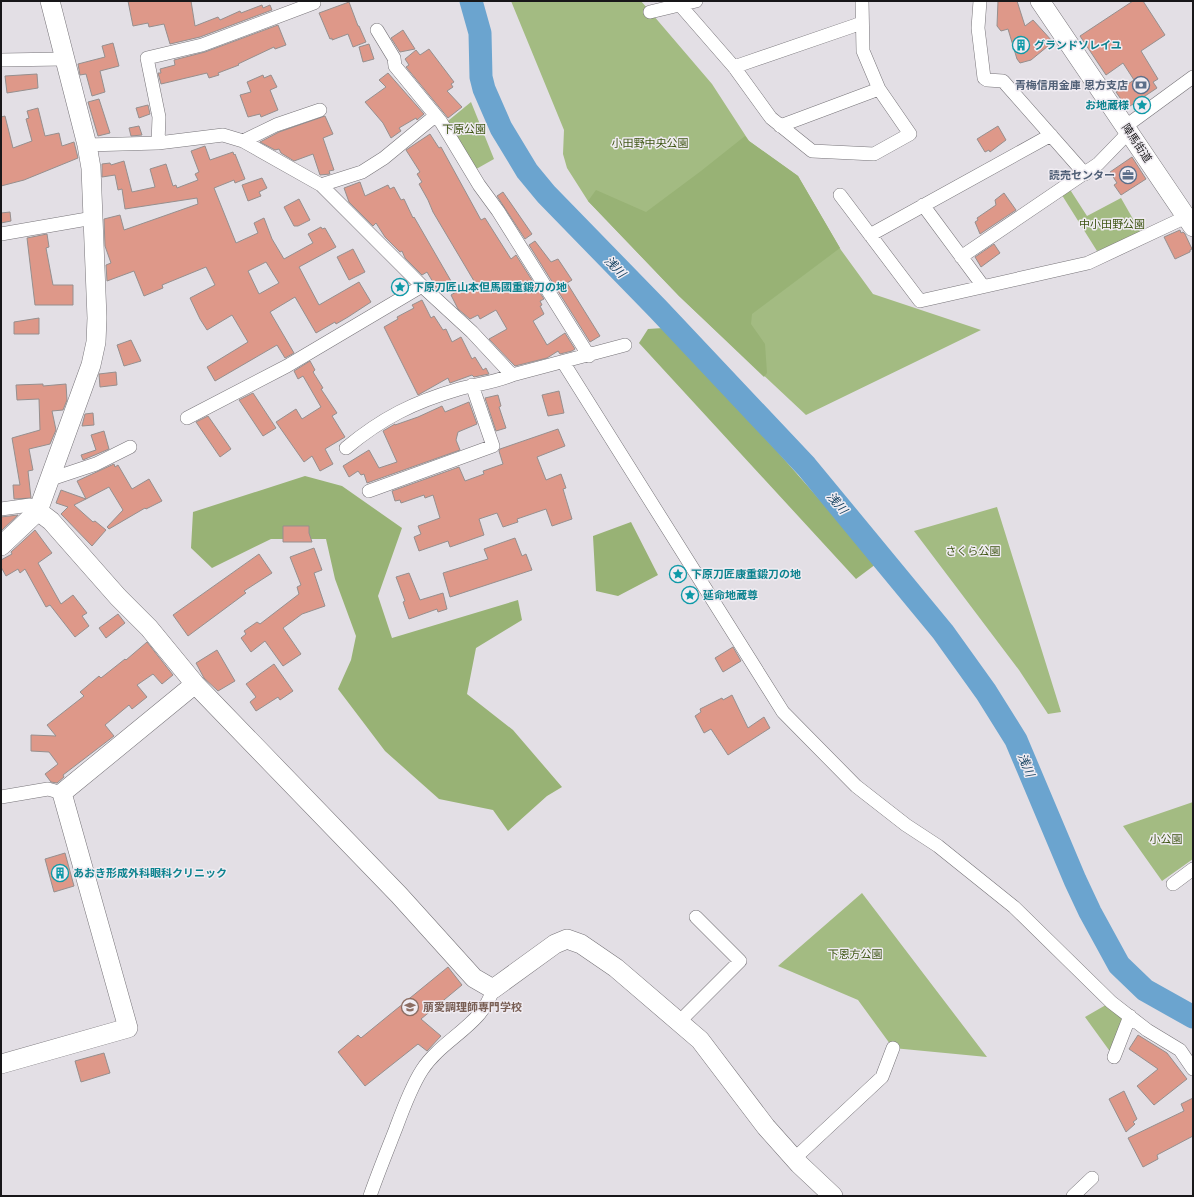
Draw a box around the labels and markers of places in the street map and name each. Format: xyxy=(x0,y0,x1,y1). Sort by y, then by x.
building icon: グランドソレイユ xyxy=(1011,35,1031,55)
place label: グランドソレイユ xyxy=(1034,37,1122,53)
bank icon: 青梅信用金庫 恩方支店 xyxy=(1131,75,1151,95)
place label: 青梅信用金庫 恩方支店 xyxy=(1015,77,1128,93)
place icon: お地蔵様 xyxy=(1132,95,1152,115)
place label: お地蔵様 xyxy=(1085,97,1129,113)
office icon: 読売センター xyxy=(1118,165,1138,185)
place label: 読売センター xyxy=(1049,167,1115,183)
place icon: 下原刀匠山本但馬國重鍛刀の地 xyxy=(390,277,410,297)
place label: 下原刀匠山本但馬國重鍛刀の地 xyxy=(413,279,567,295)
place icon: 下原刀匠康重鍛刀の地 xyxy=(668,564,688,584)
place label: 下原刀匠康重鍛刀の地 xyxy=(691,566,801,582)
place icon: 延命地蔵尊 xyxy=(680,585,700,605)
place label: 延命地蔵尊 xyxy=(703,587,758,603)
building icon: あおき形成外科眼科クリニック xyxy=(50,863,70,883)
place label: あおき形成外科眼科クリニック xyxy=(73,865,227,881)
school or university icon: 萠愛調理師専門学校 xyxy=(400,997,420,1017)
place label: 萠愛調理師専門学校 xyxy=(423,999,522,1015)

